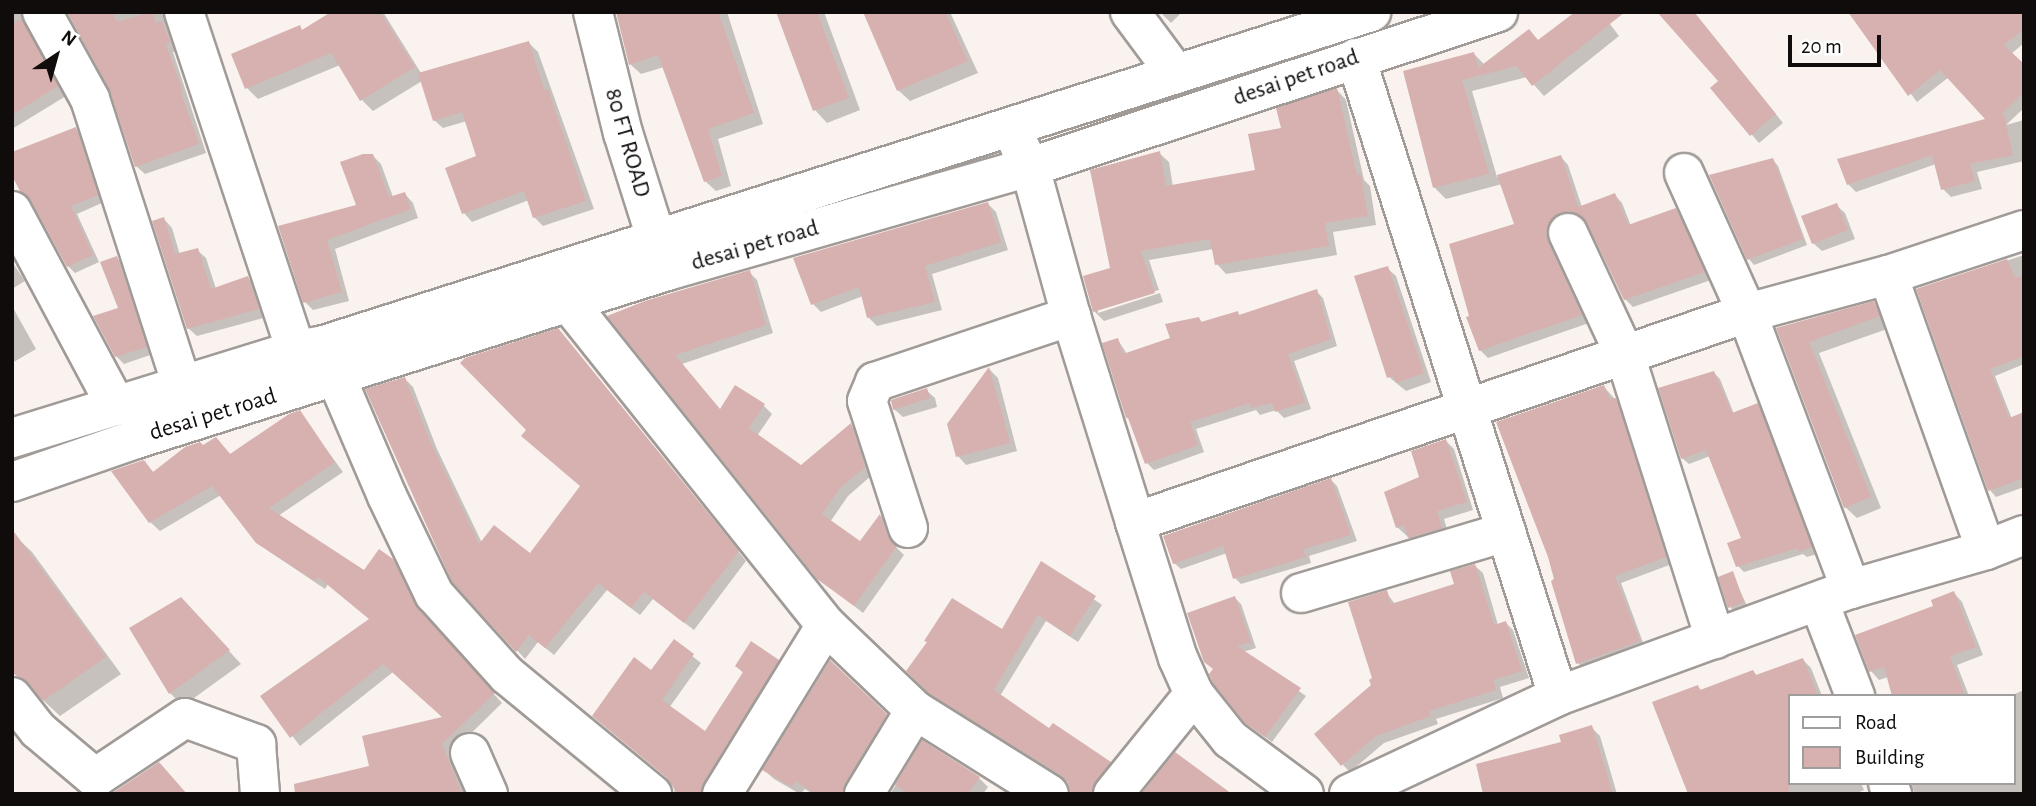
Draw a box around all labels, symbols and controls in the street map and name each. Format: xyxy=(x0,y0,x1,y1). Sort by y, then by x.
north arrow xyxy=(21,21,91,91)
scale bar xyxy=(1791,21,1884,65)
text: N xyxy=(58,27,80,50)
text: 20 m xyxy=(1801,36,1842,57)
street label: desai pet road xyxy=(1229,43,1363,113)
street label: 80 FT ROAD xyxy=(598,85,656,201)
street label: desai pet road xyxy=(688,214,822,278)
street label: desai pet road xyxy=(146,382,280,448)
legend xyxy=(1787,694,2015,785)
text: Road xyxy=(1855,712,1897,733)
text: Building xyxy=(1855,747,1924,768)

